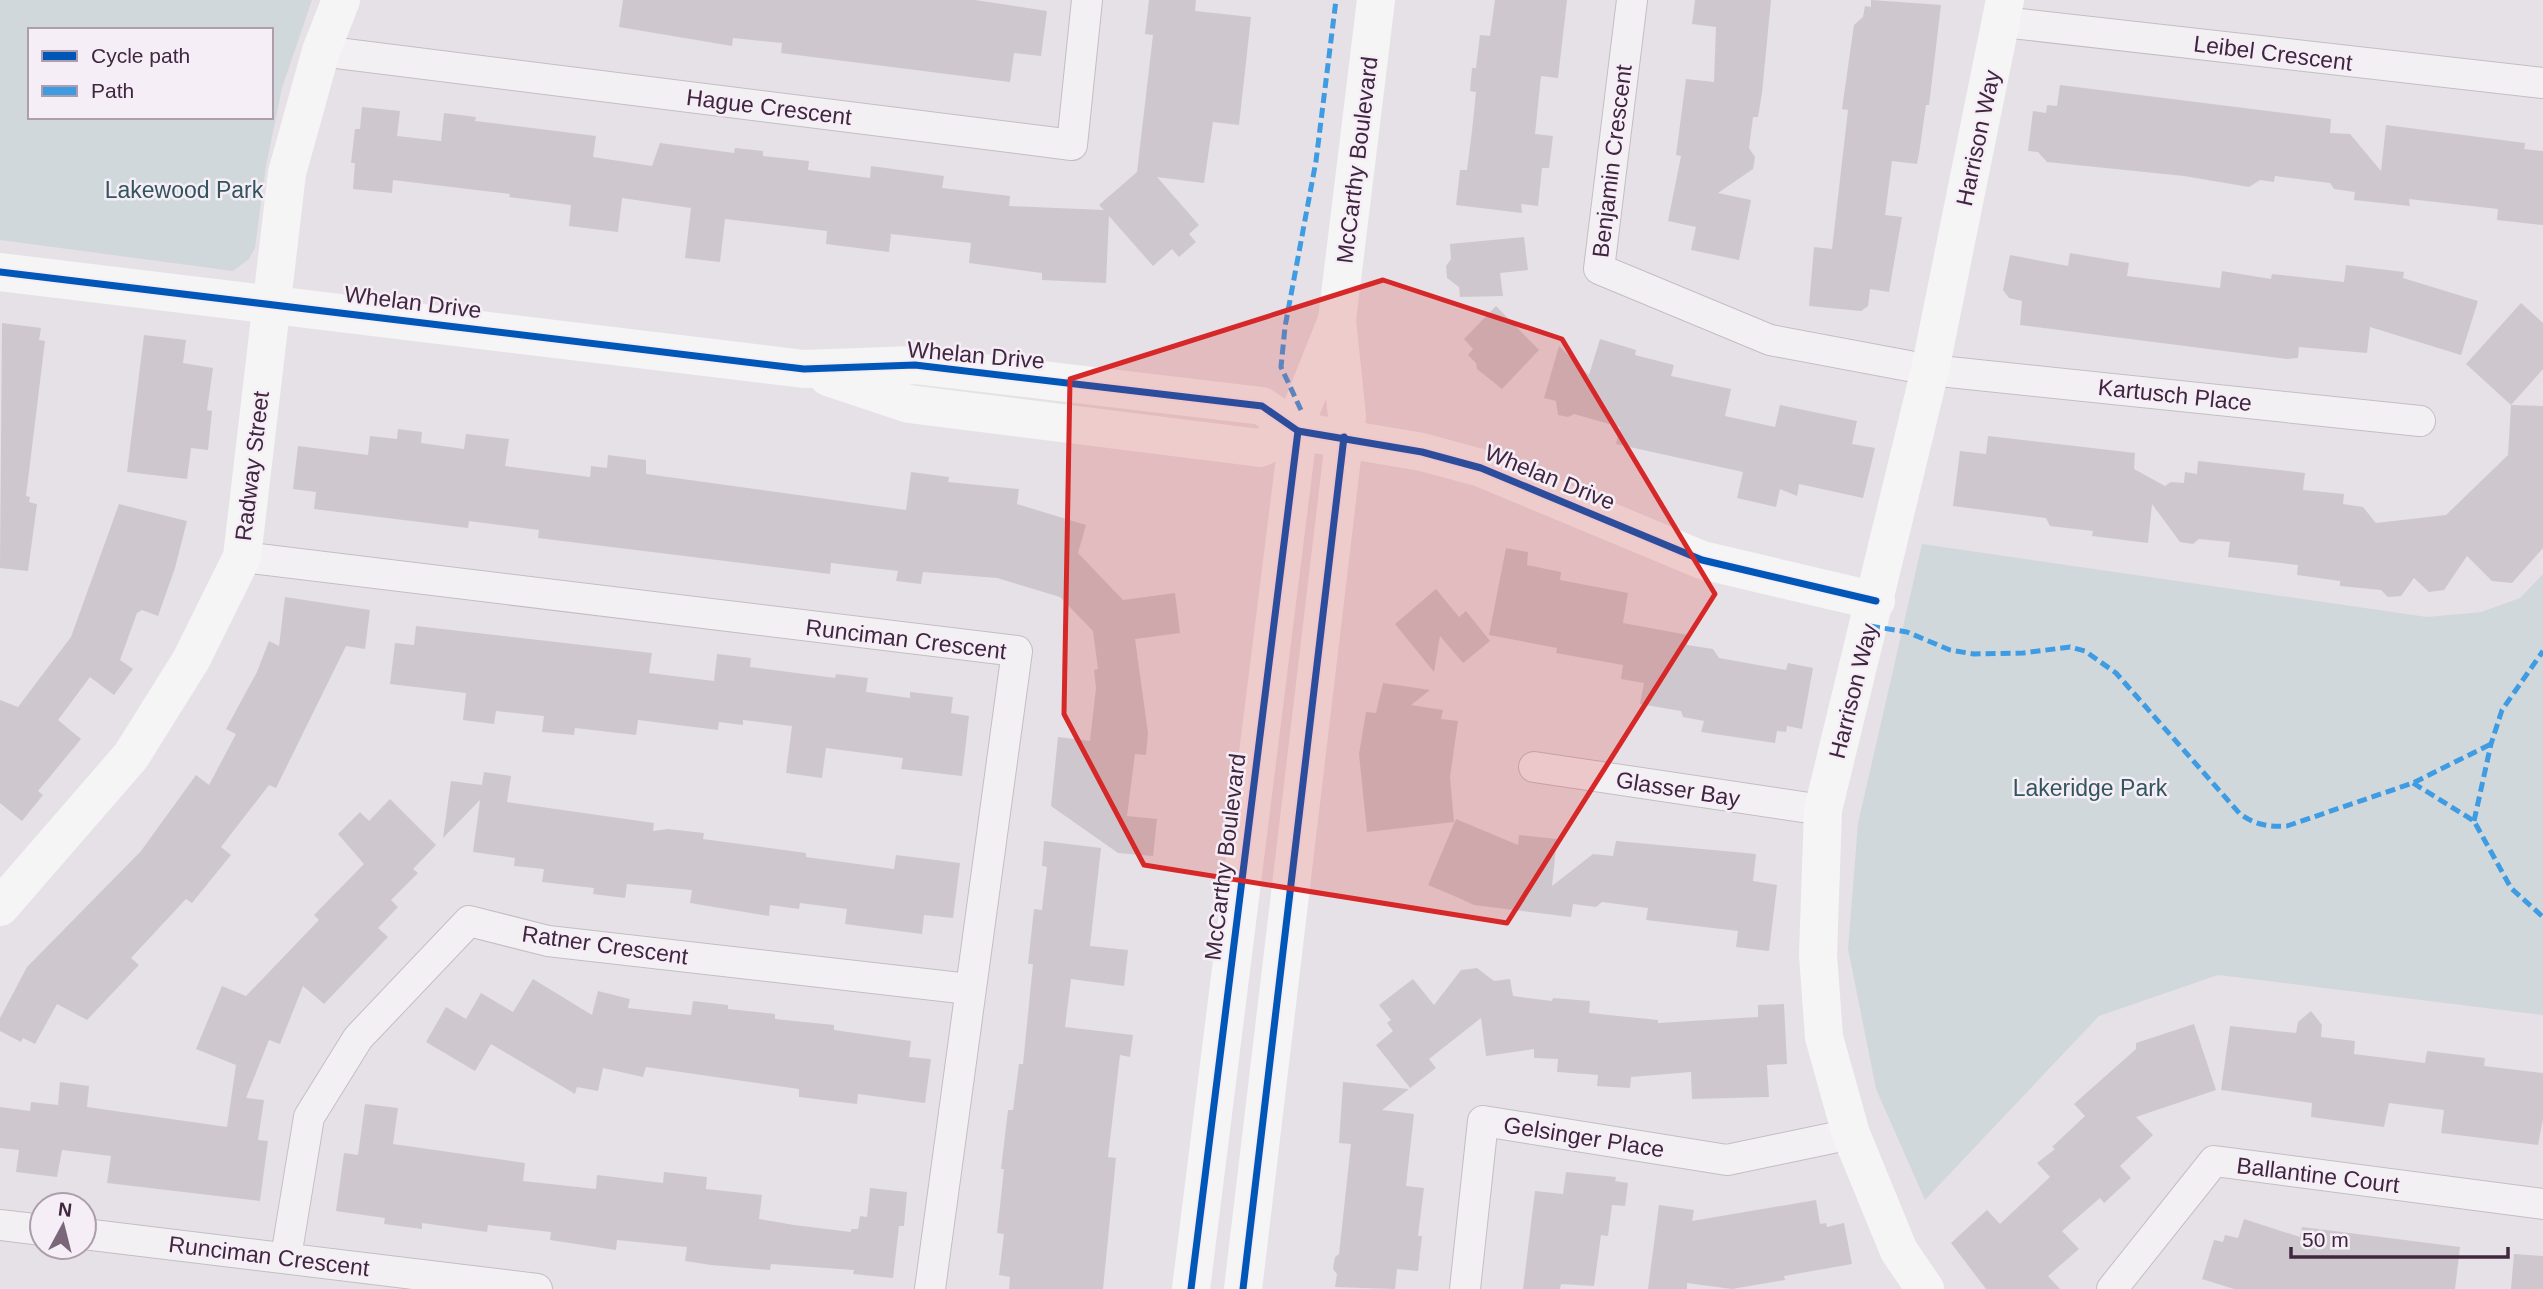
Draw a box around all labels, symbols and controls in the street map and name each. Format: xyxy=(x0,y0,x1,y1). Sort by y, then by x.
legend xyxy=(28,28,273,119)
street label: Leibel Crescent xyxy=(2192,30,2354,76)
text: Cycle path xyxy=(91,44,190,67)
street label: McCarthy Boulevard xyxy=(1331,55,1383,265)
street label: Benjamin Crescent xyxy=(1587,62,1637,259)
street label: Harrison Way xyxy=(1951,67,2005,208)
text: Path xyxy=(91,79,134,102)
street label: Hague Crescent xyxy=(685,84,854,130)
park label: Lakewood Park xyxy=(105,177,264,203)
street label: Whelan Drive xyxy=(343,281,483,323)
street label: Whelan Drive xyxy=(906,336,1046,374)
street label: Kartusch Place xyxy=(2097,374,2253,416)
street label: Radway Street xyxy=(230,389,274,542)
street label: Whelan Drive xyxy=(1481,439,1619,515)
street label: Runciman Crescent xyxy=(804,614,1008,664)
street label: Harrison Way xyxy=(1824,620,1882,761)
street label: McCarthy Boulevard xyxy=(1199,752,1251,962)
street label: Glasser Bay xyxy=(1614,766,1742,812)
park label: Lakeridge Park xyxy=(2013,775,2168,801)
street label: Ratner Crescent xyxy=(520,920,690,970)
street label: Gelsinger Place xyxy=(1502,1111,1666,1163)
street label: Ballantine Court xyxy=(2235,1152,2401,1198)
north arrow xyxy=(28,1191,98,1261)
text: N xyxy=(57,1198,73,1221)
scale bar xyxy=(2291,1216,2508,1260)
text: 50 m xyxy=(2302,1228,2349,1251)
street label: Runciman Crescent xyxy=(167,1231,371,1281)

